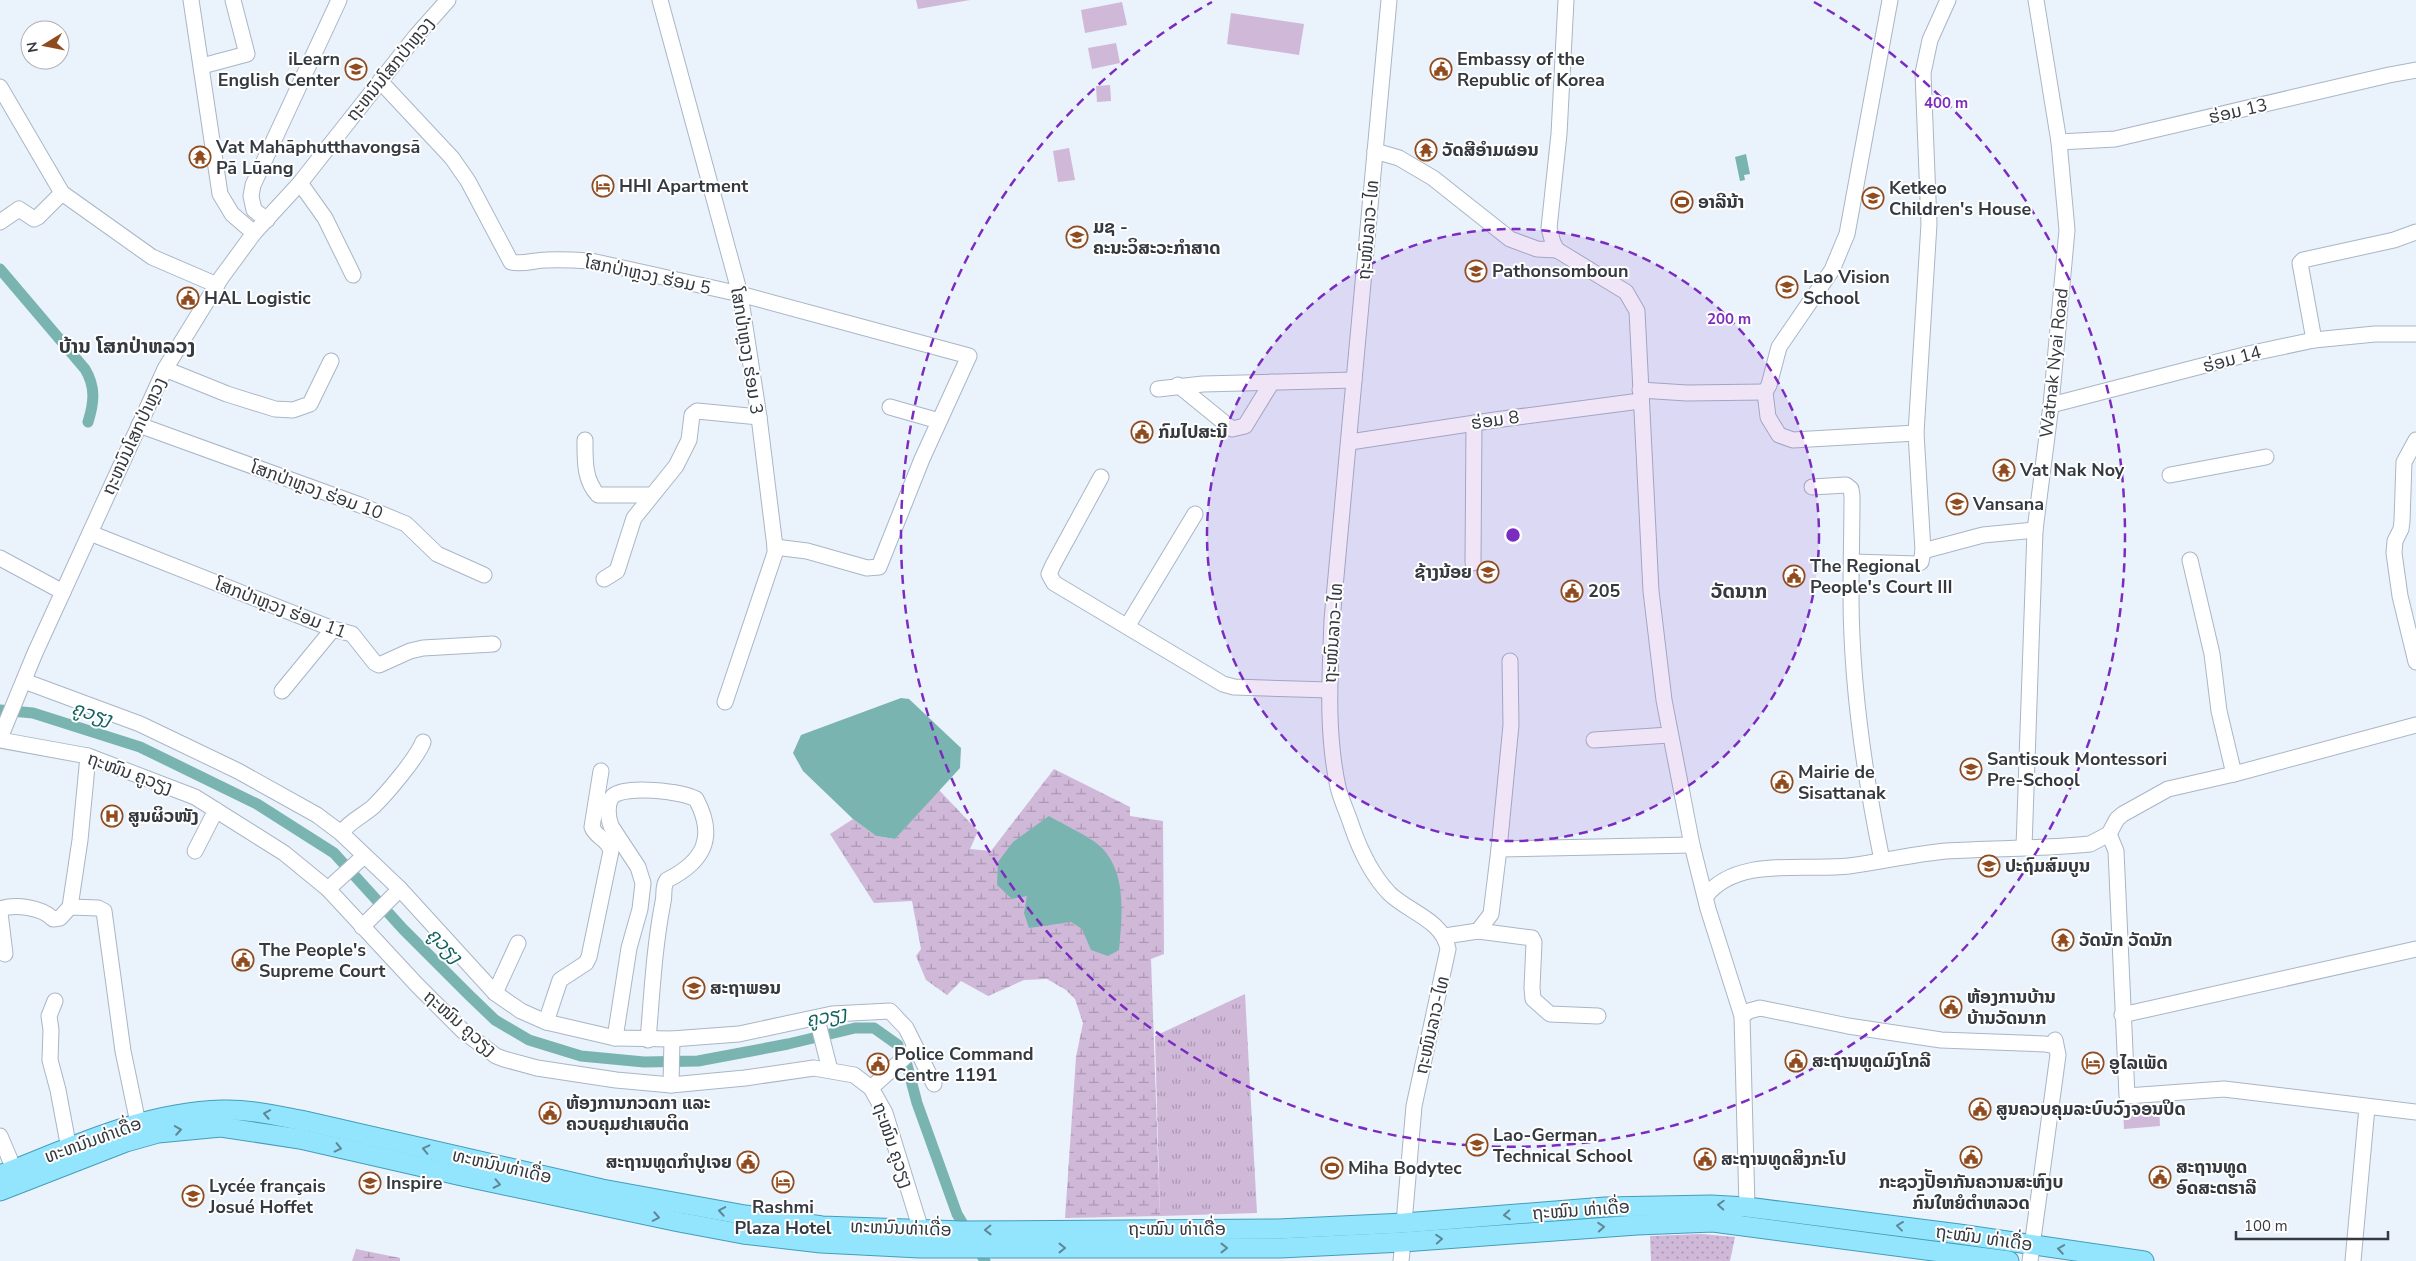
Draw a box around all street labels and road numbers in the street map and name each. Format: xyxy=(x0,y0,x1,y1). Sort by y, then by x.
street label: ຖະຫນົນໂສກປ່າຫຼວງ xyxy=(340,12,440,126)
street label: ຮ່ອມ 13 xyxy=(2206,93,2270,129)
street label: ຖະໜົນລາວ-ໄທ xyxy=(1352,179,1384,281)
street label: ໂສກປ່າຫຼວງ ຮ່ອມ 5 xyxy=(582,250,713,300)
street label: ໂສກປ່າຫຼວງ ຮ່ອມ 3 xyxy=(725,285,769,416)
street label: Watnak Nyai Road xyxy=(2034,287,2074,439)
street label: ຮ່ອມ 14 xyxy=(2200,340,2264,378)
street label: ຖະຫນົນໂສກປ່າຫຼວງ xyxy=(96,373,172,499)
street label: ຮ່ອມ 8 xyxy=(1469,405,1521,435)
street label: ໂສກປ່າຫຼວງ ຮ່ອມ 10 xyxy=(247,455,386,525)
street label: ໂສກປ່າຫຼວງ ຮ່ອມ 11 xyxy=(211,572,350,644)
street label: ຖະໜົນລາວ-ໄທ xyxy=(1318,582,1348,684)
street label: ຖະໜົນ ຄູວຽງ xyxy=(84,746,176,800)
street label: ຖະໜົນລາວ-ໄທ xyxy=(1409,973,1455,1077)
street label: ຖະໜົນ ຄູວຽງ xyxy=(418,985,502,1061)
street label: ຖະໜົນ ຄູວຽງ xyxy=(867,1099,919,1191)
street label: ທະຫນົນທ່າເດື່ອ xyxy=(41,1109,145,1169)
street label: ທະຫນົນທ່າເດື່ອ xyxy=(450,1141,555,1189)
street label: ຖະໝົນ ທ່າເດື່ອ xyxy=(1531,1193,1631,1225)
street label: ທະຫນົນທ່າເດື່ອ xyxy=(850,1212,952,1242)
street label: ຖະໝົນ ທ່າເດື່ອ xyxy=(1128,1215,1226,1241)
street label: ຖະໝົນ ທ່າເດື່ອ xyxy=(1934,1217,2034,1257)

